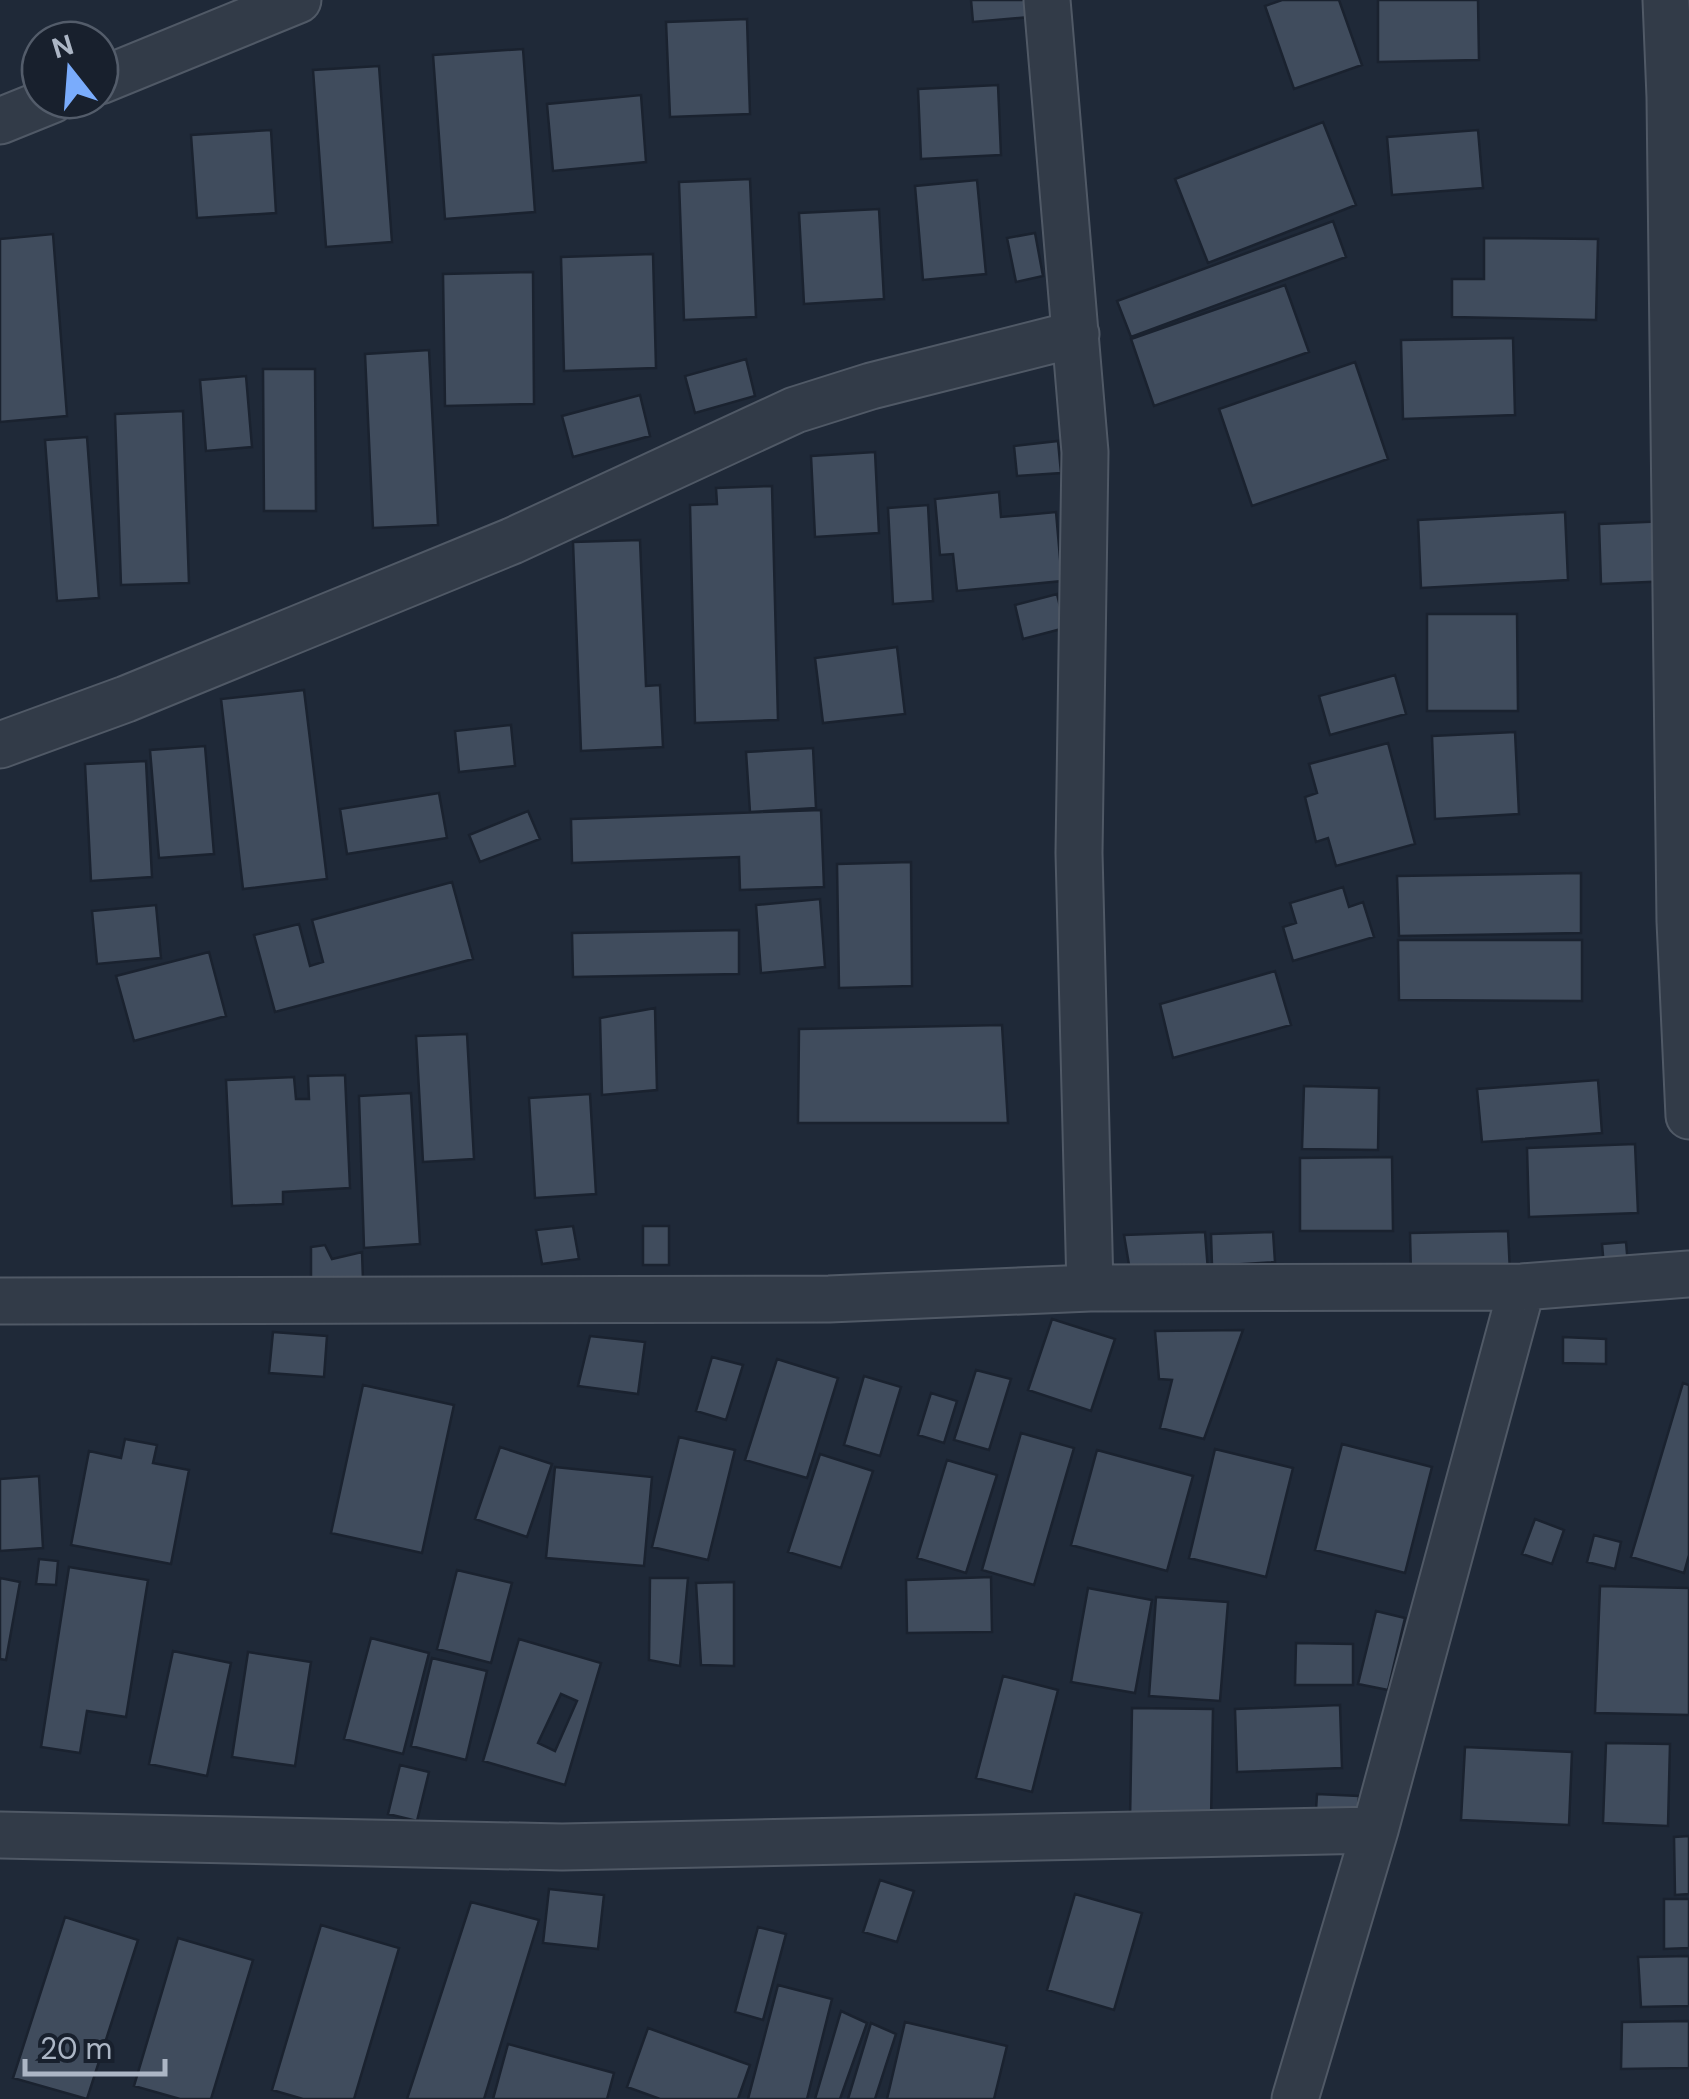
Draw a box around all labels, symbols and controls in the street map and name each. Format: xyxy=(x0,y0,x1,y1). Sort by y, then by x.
north arrow xyxy=(20,20,120,120)
text: N xyxy=(48,26,78,67)
scale bar xyxy=(25,2014,165,2076)
text: 20 m xyxy=(40,2029,112,2068)

